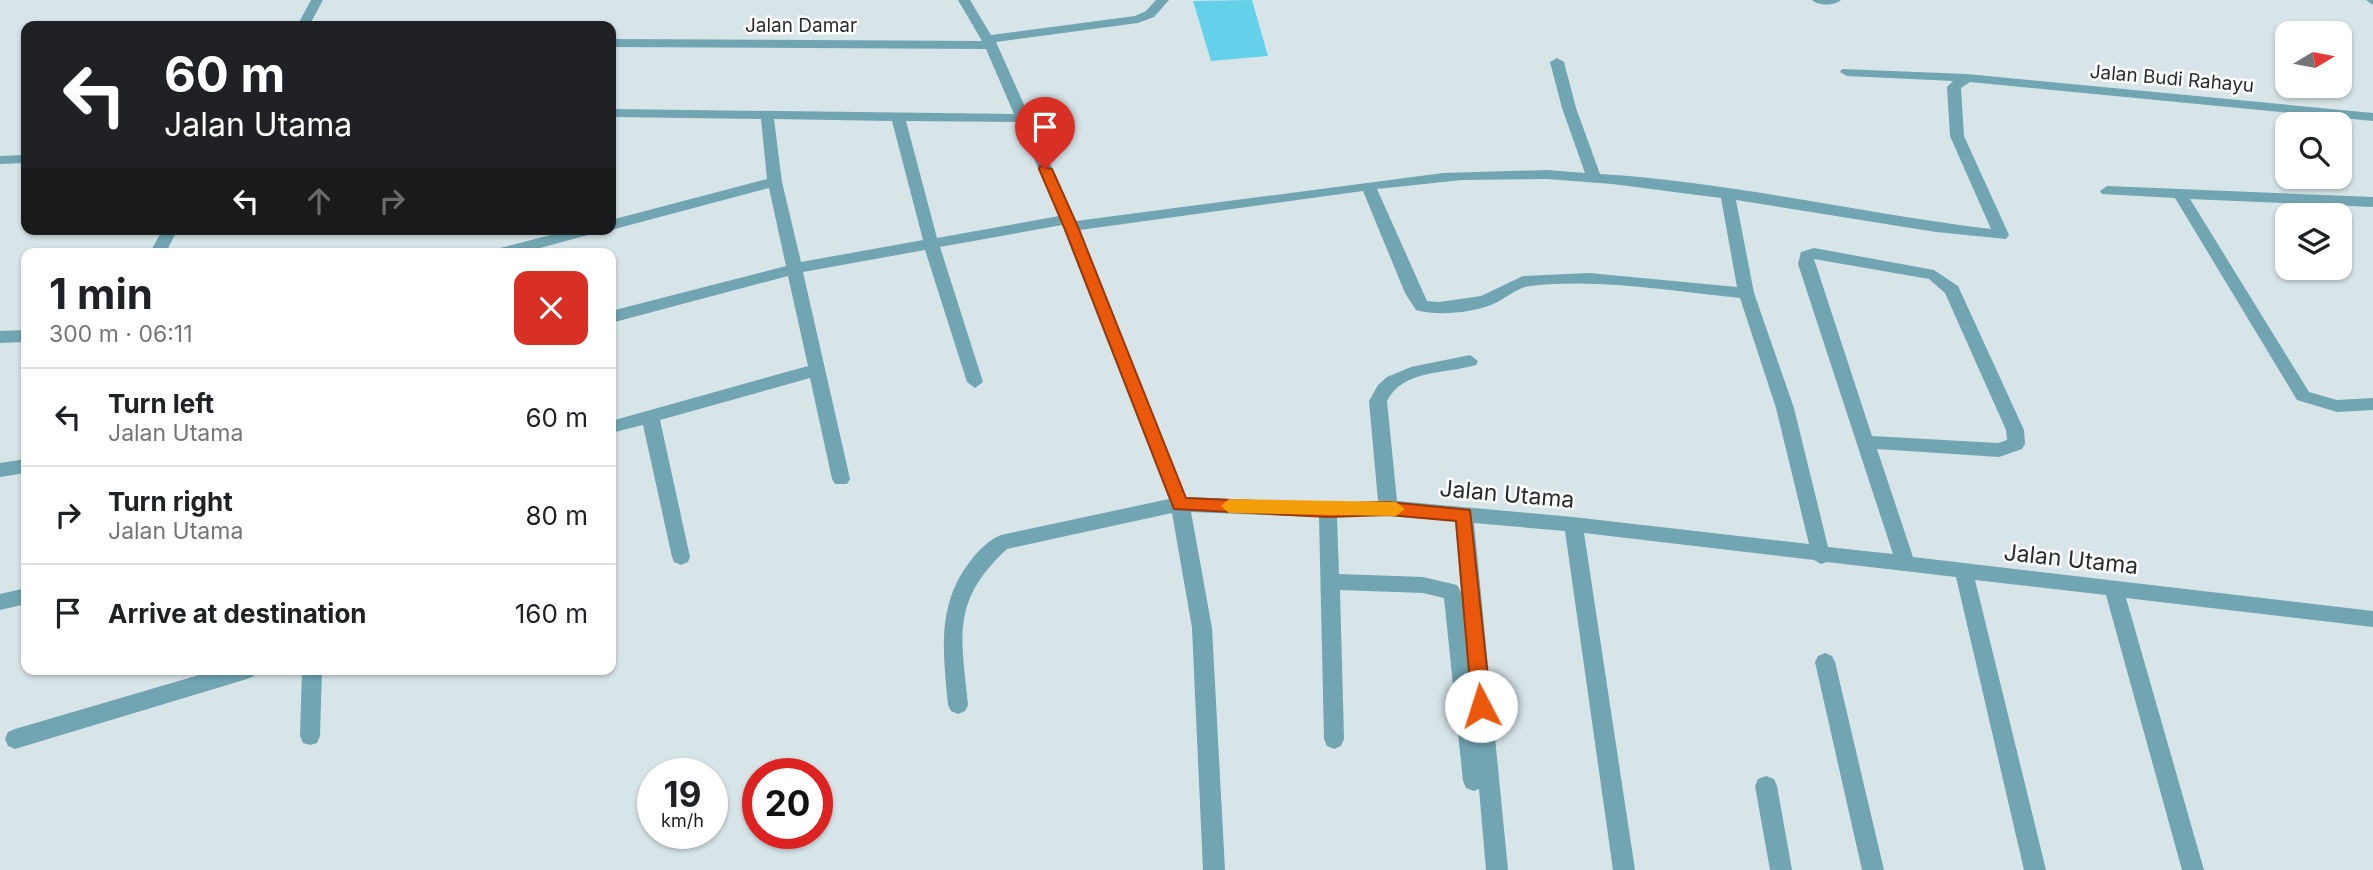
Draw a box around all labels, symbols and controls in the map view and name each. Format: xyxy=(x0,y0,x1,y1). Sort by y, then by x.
street label: Jalan Damar xyxy=(745,14,857,37)
north arrow xyxy=(2275,21,2352,98)
map controls xyxy=(2275,21,2352,280)
text: 60 m xyxy=(164,45,285,104)
icon: left xyxy=(49,49,140,140)
street label: Jalan Budi Rahayu xyxy=(2089,60,2255,97)
pin xyxy=(1015,97,1075,169)
text: Jalan Utama xyxy=(164,105,352,144)
icon: arrive xyxy=(1026,108,1064,146)
button: search xyxy=(2275,112,2352,189)
icon: left xyxy=(227,182,265,220)
icon: ahead xyxy=(300,182,338,220)
icon: right xyxy=(373,182,411,220)
button: layers xyxy=(2275,203,2352,280)
text: 1 min xyxy=(49,268,153,319)
button: close xyxy=(514,271,588,345)
text: 300 m · 06:11 xyxy=(49,320,193,348)
text: Turn left xyxy=(108,388,214,419)
icon: left xyxy=(49,398,87,436)
text: 60 m xyxy=(525,402,588,433)
text: Jalan Utama xyxy=(108,419,243,447)
street label: Jalan Utama xyxy=(1438,474,1576,514)
text: Turn right xyxy=(108,486,233,517)
icon: right xyxy=(49,496,87,534)
text: 80 m xyxy=(525,500,588,531)
text: Jalan Utama xyxy=(108,517,243,545)
street label: Jalan Utama xyxy=(2002,538,2140,580)
icon: arrive xyxy=(49,594,87,632)
text: Arrive at destination xyxy=(108,598,367,629)
text: 160 m xyxy=(515,598,588,629)
position arrow xyxy=(1444,669,1518,743)
speed limit sign: 20 xyxy=(742,758,833,849)
text: 19 xyxy=(664,773,701,815)
text: km/h xyxy=(661,810,704,831)

